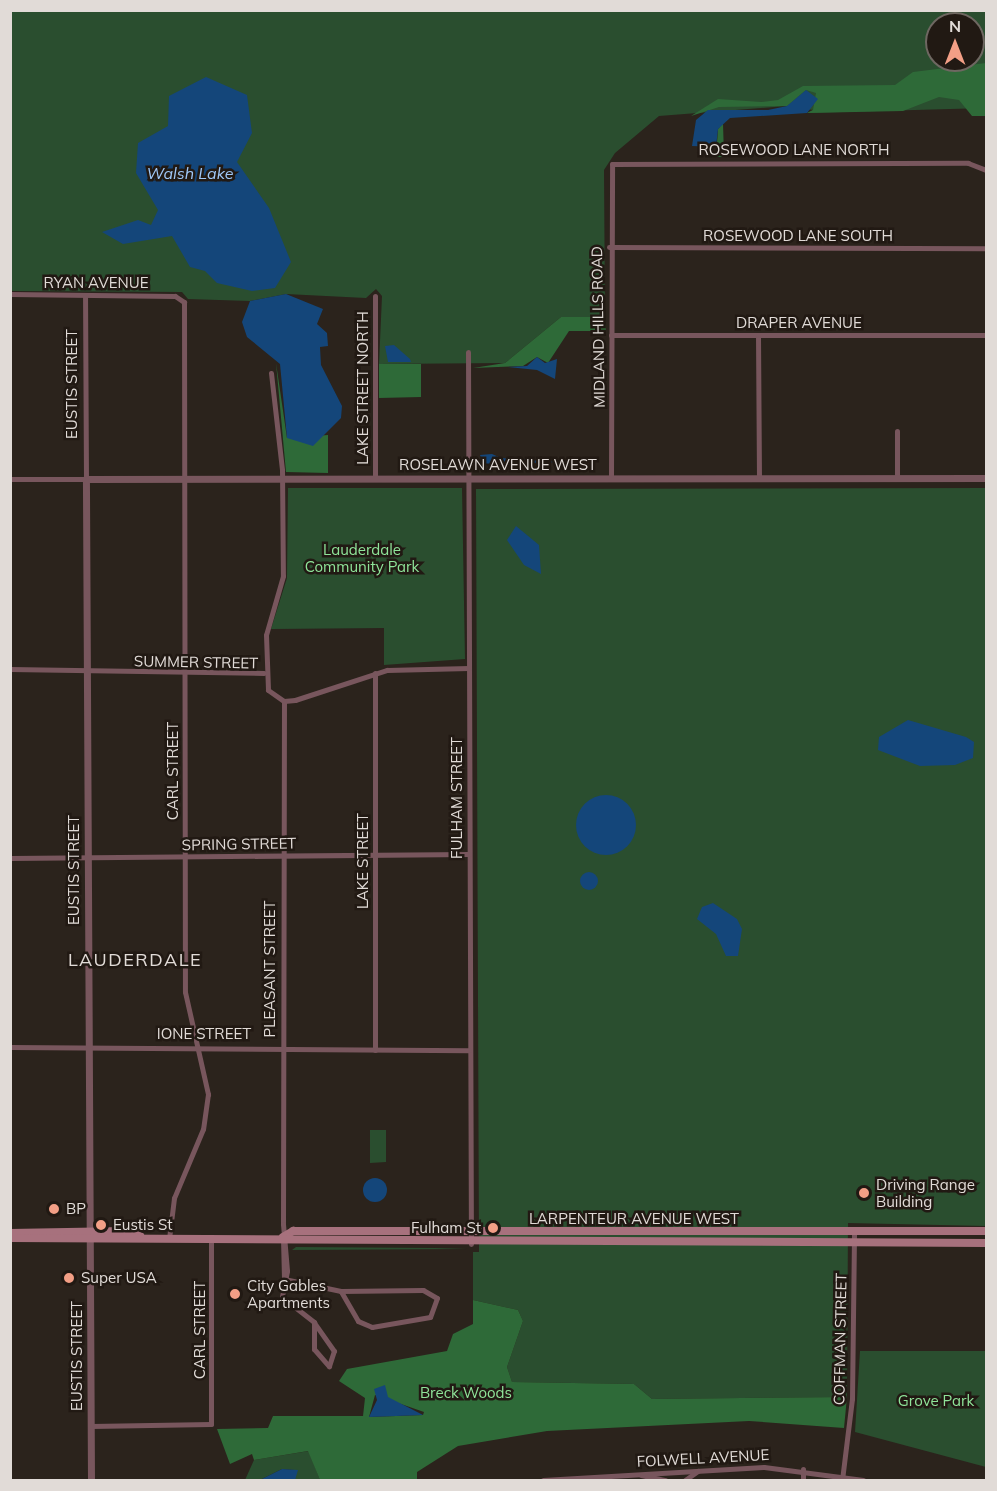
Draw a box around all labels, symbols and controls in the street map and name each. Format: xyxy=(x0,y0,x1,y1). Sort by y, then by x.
north arrow xyxy=(925,12,985,72)
text: N xyxy=(949,16,961,36)
street label: ROSEWOOD LANE NORTH xyxy=(699,141,889,159)
water label: Walsh Lake xyxy=(147,163,233,183)
street label: ROSEWOOD LANE SOUTH xyxy=(703,227,893,245)
street label: MIDLAND HILLS ROAD xyxy=(588,246,608,408)
street label: RYAN AVENUE xyxy=(43,274,149,292)
street label: LAKE STREET NORTH xyxy=(354,311,372,465)
street label: DRAPER AVENUE xyxy=(736,314,862,332)
street label: EUSTIS STREET xyxy=(63,329,81,439)
street label: ROSELAWN AVENUE WEST xyxy=(399,456,597,474)
park label: Lauderdale Community Park xyxy=(305,540,419,575)
street label: SUMMER STREET xyxy=(134,652,258,672)
street label: CARL STREET xyxy=(164,722,182,820)
street label: FULHAM STREET xyxy=(448,737,466,859)
street label: LAKE STREET xyxy=(354,813,372,909)
street label: EUSTIS STREET xyxy=(65,815,83,925)
street label: SPRING STREET xyxy=(182,834,296,854)
street label: PLEASANT STREET xyxy=(261,900,279,1038)
district label: LAUDERDALE xyxy=(68,949,202,971)
street label: IONE STREET xyxy=(157,1025,251,1043)
place label: Driving Range Building xyxy=(876,1175,975,1210)
marker: Driving Range Building xyxy=(857,1186,871,1200)
place label: BP xyxy=(66,1200,86,1218)
marker: BP xyxy=(47,1202,61,1216)
street label: LARPENTEUR AVENUE WEST xyxy=(529,1210,739,1228)
place label: Eustis St xyxy=(113,1216,173,1234)
marker: Eustis St xyxy=(94,1218,108,1232)
place label: Fulham St xyxy=(411,1219,481,1237)
marker: Fulham St xyxy=(486,1221,500,1235)
place label: Super USA xyxy=(81,1269,157,1287)
marker: Super USA xyxy=(62,1271,76,1285)
street label: COFFMAN STREET xyxy=(830,1273,850,1405)
place label: City Gables Apartments xyxy=(247,1276,330,1311)
street label: CARL STREET xyxy=(191,1281,209,1379)
marker: City Gables Apartments xyxy=(228,1287,242,1301)
street label: EUSTIS STREET xyxy=(68,1301,86,1411)
park label: Breck Woods xyxy=(420,1384,512,1402)
park label: Grove Park xyxy=(898,1392,974,1410)
street label: FOLWELL AVENUE xyxy=(636,1446,770,1470)

